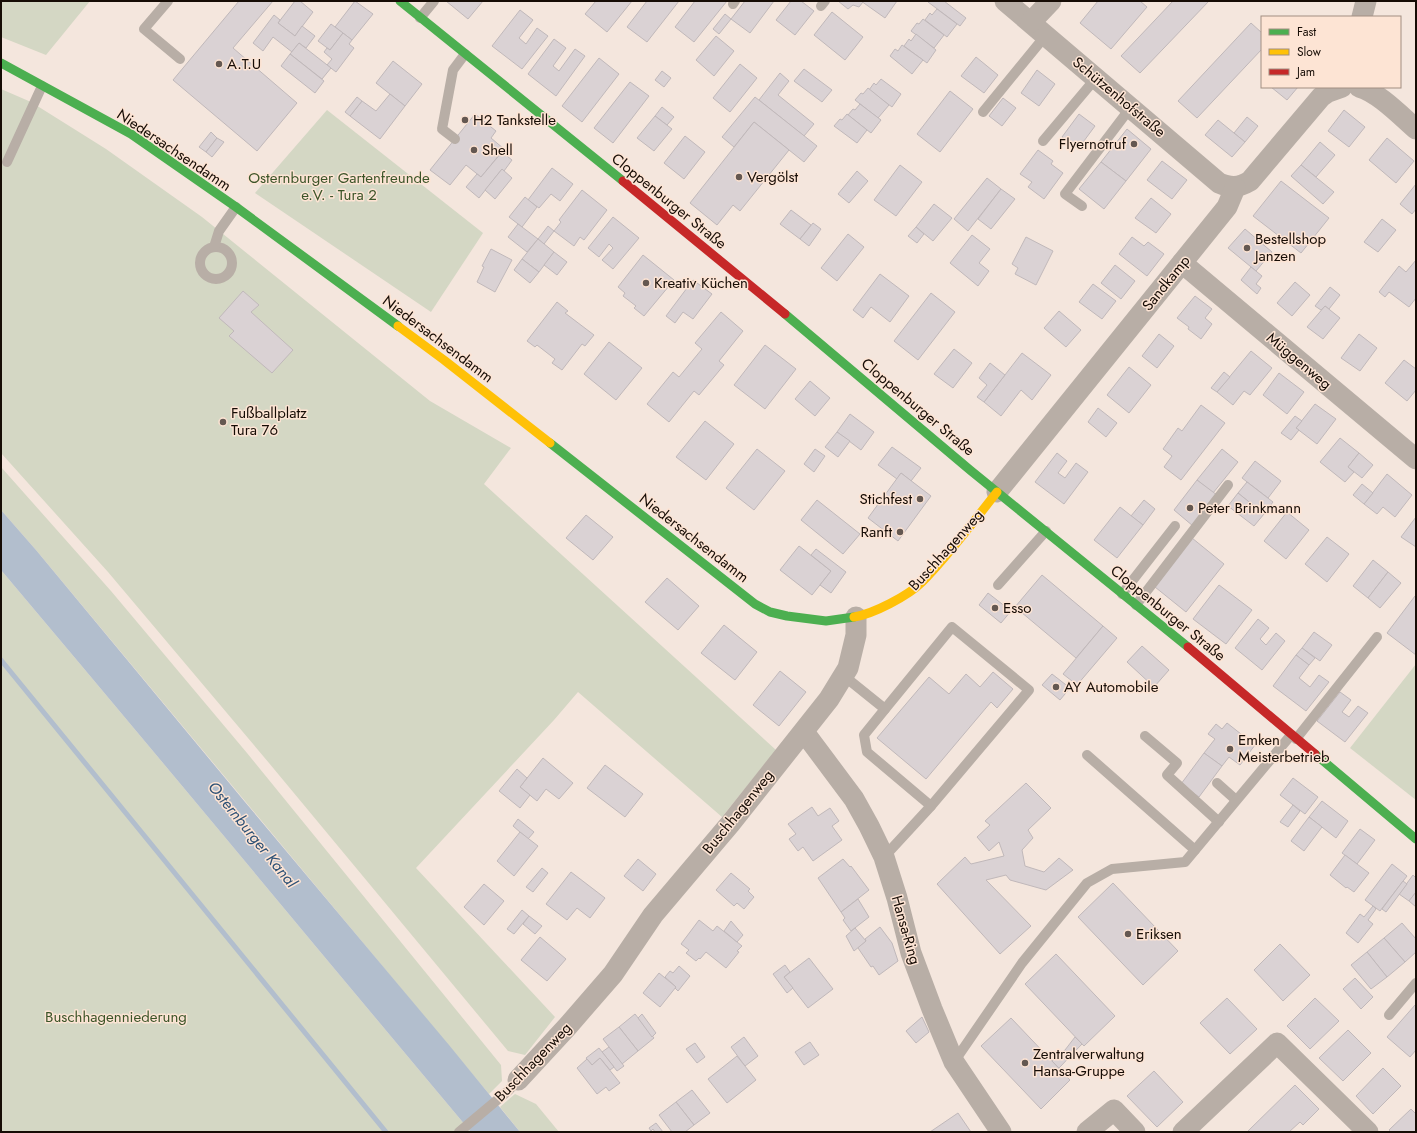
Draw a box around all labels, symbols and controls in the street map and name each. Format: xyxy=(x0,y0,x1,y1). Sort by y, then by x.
legend xyxy=(1261,16,1401,88)
text: Fast xyxy=(1297,23,1316,41)
text: Slow xyxy=(1297,43,1322,61)
street label: Schützenhofstraße xyxy=(1068,51,1171,143)
place label: A.T.U xyxy=(227,53,261,75)
marker: A.T.U xyxy=(214,59,224,69)
text: Jam xyxy=(1295,63,1315,81)
street label: Niedersachsendamm xyxy=(112,103,236,197)
place label: H2 Tankstelle xyxy=(473,109,556,131)
marker: H2 Tankstelle xyxy=(460,115,470,125)
place label: Flyernotruf xyxy=(1059,133,1127,155)
place label: Shell xyxy=(482,139,513,161)
marker: Flyernotruf xyxy=(1129,139,1139,149)
marker: Shell xyxy=(469,145,479,155)
street label: Cloppenburger Straße xyxy=(607,148,731,254)
place label: Vergölst xyxy=(747,166,799,188)
park label: Osternburger Gartenfreunde e.V. - Tura 2 xyxy=(248,167,430,206)
marker: Vergölst xyxy=(734,172,744,182)
place label: Bestellshop Janzen xyxy=(1253,228,1326,267)
marker: Bestellshop Janzen xyxy=(1242,243,1252,253)
street label: Sandkamp xyxy=(1137,250,1196,316)
place label: Kreativ Küchen xyxy=(654,272,748,294)
marker: Kreativ Küchen xyxy=(641,278,651,288)
street label: Niedersachsendamm xyxy=(378,290,498,388)
street label: Müggenweg xyxy=(1262,327,1336,395)
street label: Cloppenburger Straße xyxy=(856,353,980,461)
place label: Fußballplatz Tura 76 xyxy=(231,402,307,441)
marker: Fußballplatz Tura 76 xyxy=(218,417,228,427)
street label: Niedersachsendamm xyxy=(635,488,753,588)
place label: Stichfest xyxy=(860,488,912,510)
marker: Stichfest xyxy=(915,494,925,504)
place label: Peter Brinkmann xyxy=(1198,497,1301,519)
marker: Peter Brinkmann xyxy=(1185,503,1195,513)
street label: Buschhagenweg xyxy=(903,504,989,596)
place label: Ranft xyxy=(861,521,892,543)
marker: Ranft xyxy=(895,527,905,537)
street label: Cloppenburger Straße xyxy=(1106,560,1230,666)
place label: Esso xyxy=(1003,597,1032,619)
marker: Esso xyxy=(990,603,1000,613)
place label: AY Automobile xyxy=(1064,676,1159,698)
marker: AY Automobile xyxy=(1051,682,1061,692)
place label: Emken Meisterbetrieb xyxy=(1238,729,1330,768)
marker: Emken Meisterbetrieb xyxy=(1225,744,1235,754)
street label: Buschhagenweg xyxy=(697,765,779,859)
water label: Osternburger Kanal xyxy=(202,776,304,894)
street label: Hansa-Ring xyxy=(886,893,926,967)
place label: Eriksen xyxy=(1136,923,1182,945)
marker: Eriksen xyxy=(1123,929,1133,939)
park label: Buschhagenniederung xyxy=(45,1006,187,1028)
street label: Buschhagenweg xyxy=(489,1017,577,1107)
place label: Zentralverwaltung Hansa-Gruppe xyxy=(1033,1043,1144,1082)
marker: Zentralverwaltung Hansa-Gruppe xyxy=(1020,1058,1030,1068)

